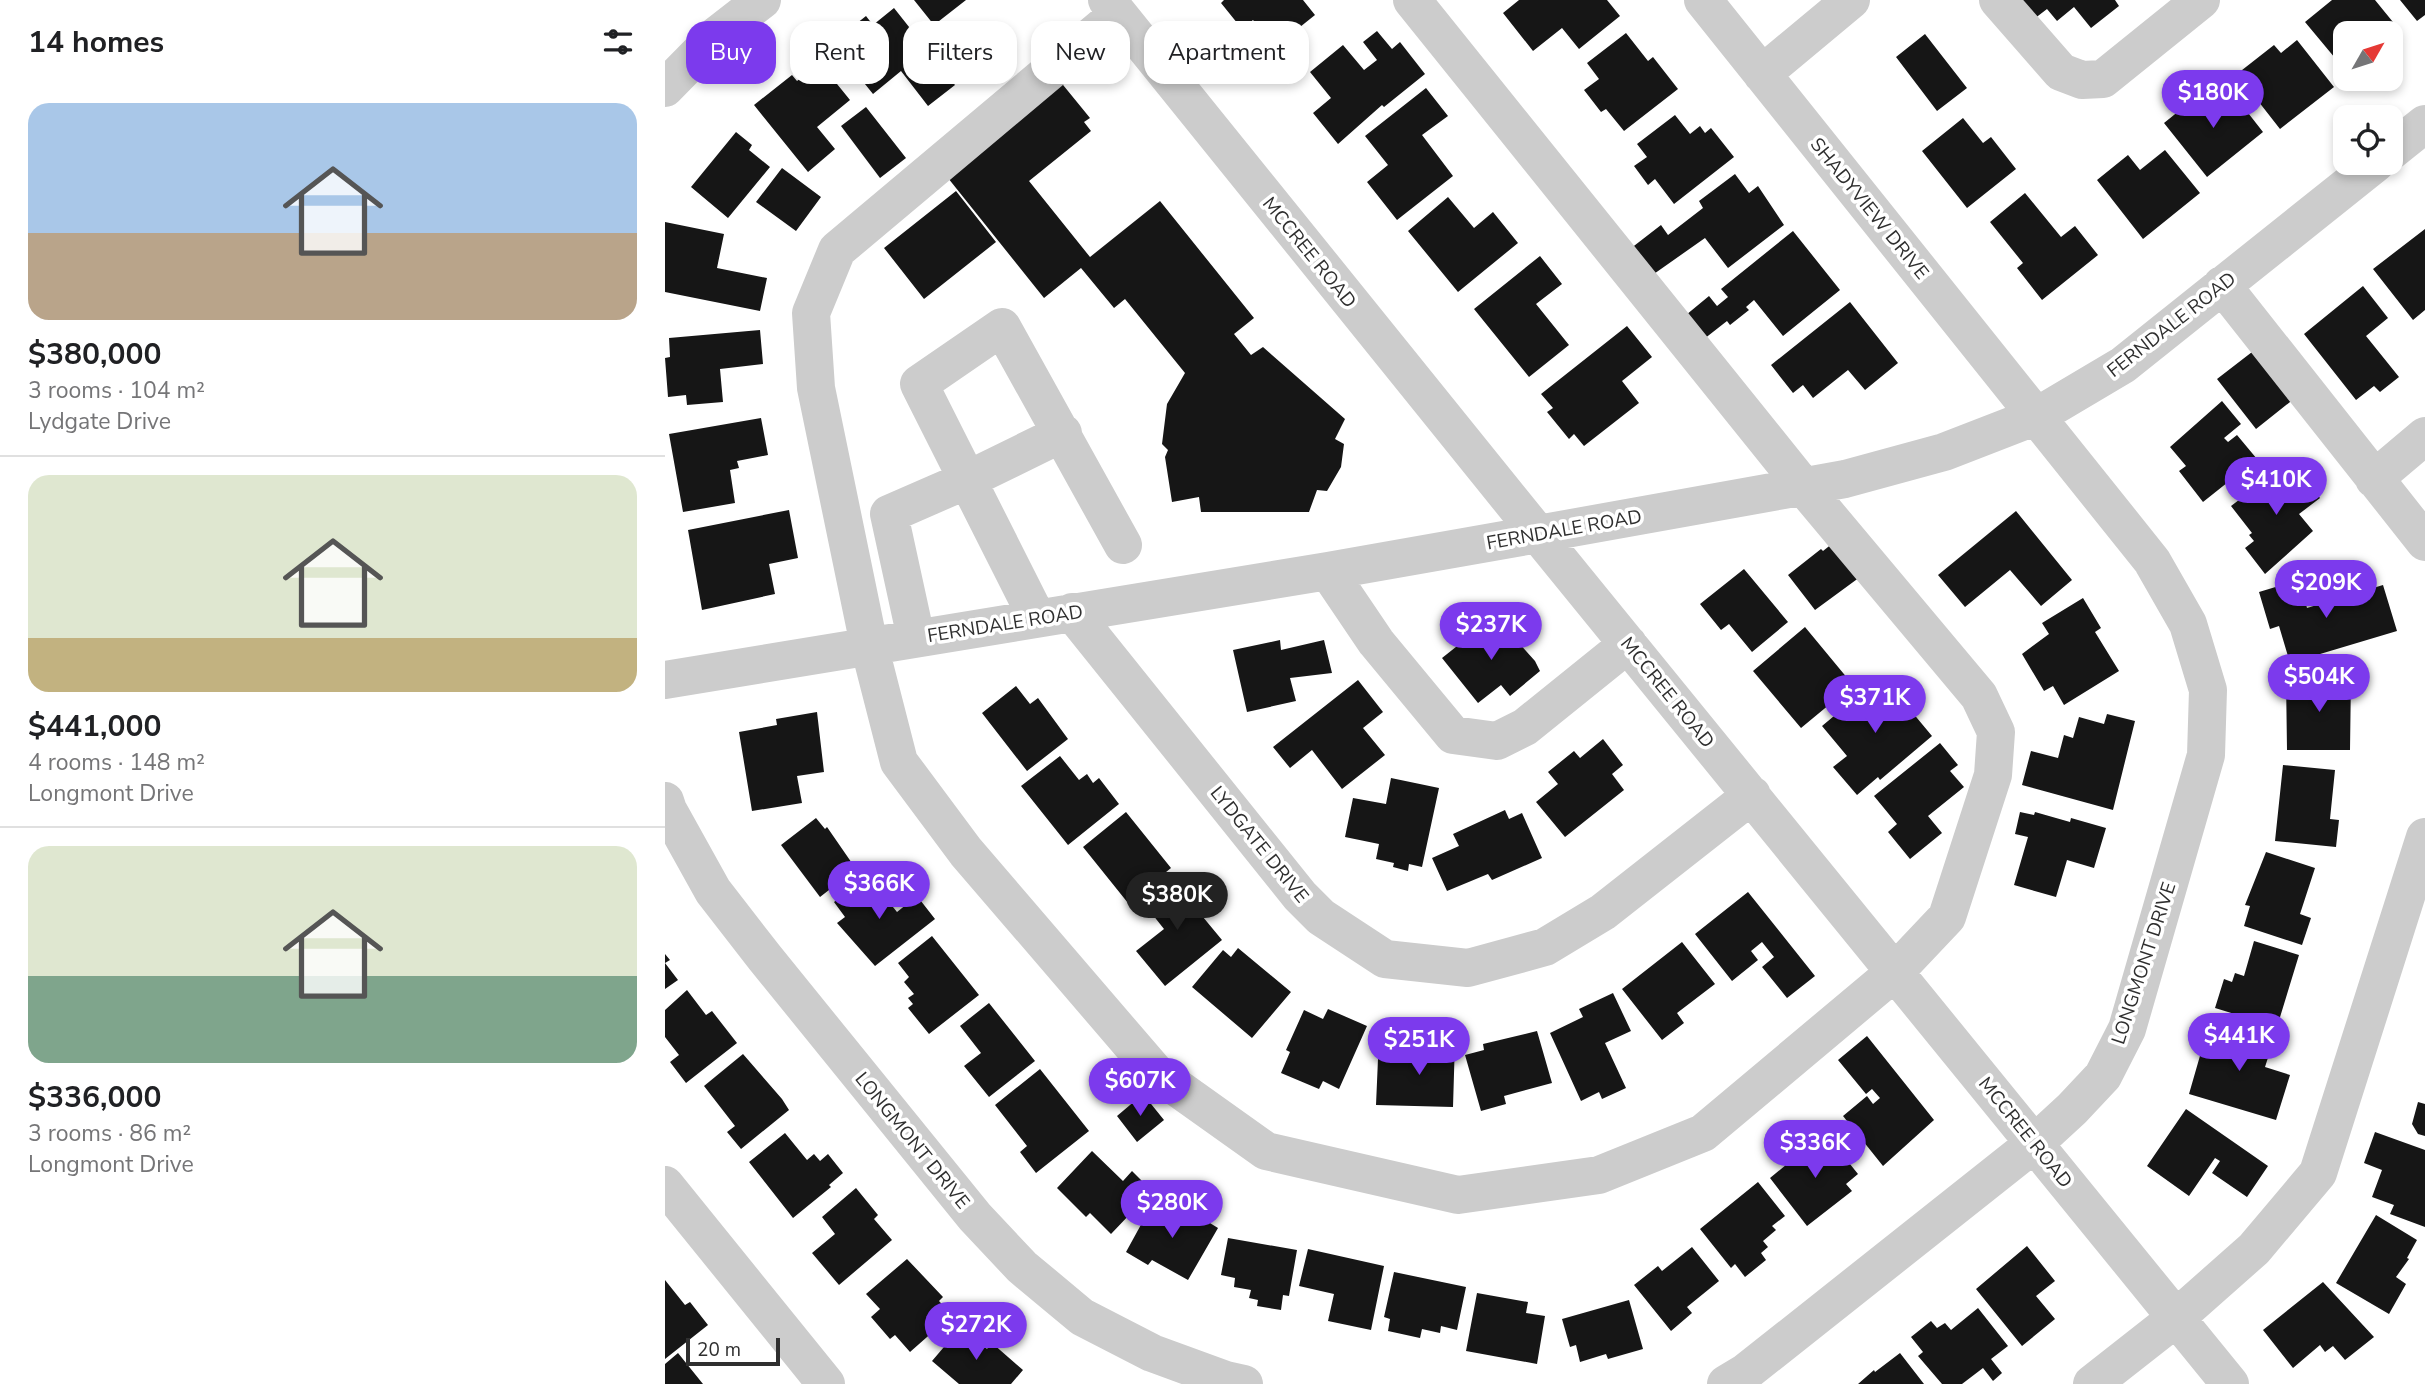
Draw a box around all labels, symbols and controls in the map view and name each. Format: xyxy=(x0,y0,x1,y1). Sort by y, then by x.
chip: Buy xyxy=(686,21,776,84)
chip: Rent xyxy=(790,21,889,84)
chip: Filters xyxy=(903,21,1017,84)
chip: New xyxy=(1031,21,1130,84)
chip: Apartment xyxy=(1144,21,1309,84)
north arrow xyxy=(2333,21,2403,91)
map controls xyxy=(2333,21,2403,175)
text: 14 homes xyxy=(28,22,164,63)
icon: filters xyxy=(599,23,637,61)
pin: $180K xyxy=(2164,71,2262,130)
text: $180K xyxy=(2178,77,2248,108)
button: locate xyxy=(2333,105,2403,175)
street label: SHADYVIEW DRIVE xyxy=(1804,132,1934,285)
icon: home xyxy=(270,148,396,274)
street label: MCCREE ROAD xyxy=(1256,192,1362,314)
street label: FERNDALE ROAD xyxy=(2102,266,2242,383)
text: $380,000 xyxy=(28,334,161,375)
text: 3 rooms · 104 m² xyxy=(28,375,205,406)
text: Lydgate Drive xyxy=(28,406,171,437)
pin: $410K xyxy=(2227,458,2325,517)
text: $410K xyxy=(2241,464,2311,495)
street label: FERNDALE ROAD xyxy=(1485,504,1644,556)
icon: home xyxy=(270,520,396,646)
pin: $209K xyxy=(2277,560,2375,620)
text: $209K xyxy=(2291,567,2361,598)
street label: FERNDALE ROAD xyxy=(926,599,1085,649)
pin: $237K xyxy=(1442,602,1540,662)
text: $237K xyxy=(1456,609,1526,640)
street label: MCCREE ROAD xyxy=(1614,632,1720,754)
pin: $504K xyxy=(2270,654,2368,714)
text: $504K xyxy=(2284,661,2354,692)
pin: $371K xyxy=(1826,676,1924,735)
text: $371K xyxy=(1840,682,1910,713)
text: $441,000 xyxy=(28,706,161,747)
text: 4 rooms · 148 m² xyxy=(28,747,205,778)
text: Longmont Drive xyxy=(28,778,194,809)
street label: LYDGATE DRIVE xyxy=(1204,781,1314,908)
pin: $366K xyxy=(830,862,928,921)
text: $366K xyxy=(844,868,914,899)
pin: $380K xyxy=(1128,872,1226,932)
text: $380K xyxy=(1142,879,1212,910)
street label: LONGMONT DRIVE xyxy=(2105,879,2182,1048)
icon: home xyxy=(270,891,396,1017)
pin: $441K xyxy=(2190,1014,2288,1073)
pin: $251K xyxy=(1370,1018,1468,1077)
text: $441K xyxy=(2204,1020,2274,1051)
text: $251K xyxy=(1384,1024,1454,1055)
pin: $607K xyxy=(1091,1058,1189,1118)
text: $607K xyxy=(1105,1065,1175,1096)
street label: LONGMONT DRIVE xyxy=(849,1067,976,1215)
street label: MCCREE ROAD xyxy=(1972,1072,2078,1194)
text: $336,000 xyxy=(28,1077,161,1118)
text: 3 rooms · 86 m² xyxy=(28,1118,191,1149)
pin: $336K xyxy=(1766,1120,1864,1180)
text: $336K xyxy=(1780,1127,1850,1158)
text: Longmont Drive xyxy=(28,1149,194,1180)
pin: $280K xyxy=(1123,1180,1221,1240)
text: $280K xyxy=(1137,1187,1207,1218)
pin: $272K xyxy=(927,1302,1025,1362)
text: $272K xyxy=(941,1309,1011,1340)
scale bar xyxy=(686,1335,781,1367)
text: 20 m xyxy=(697,1337,741,1363)

